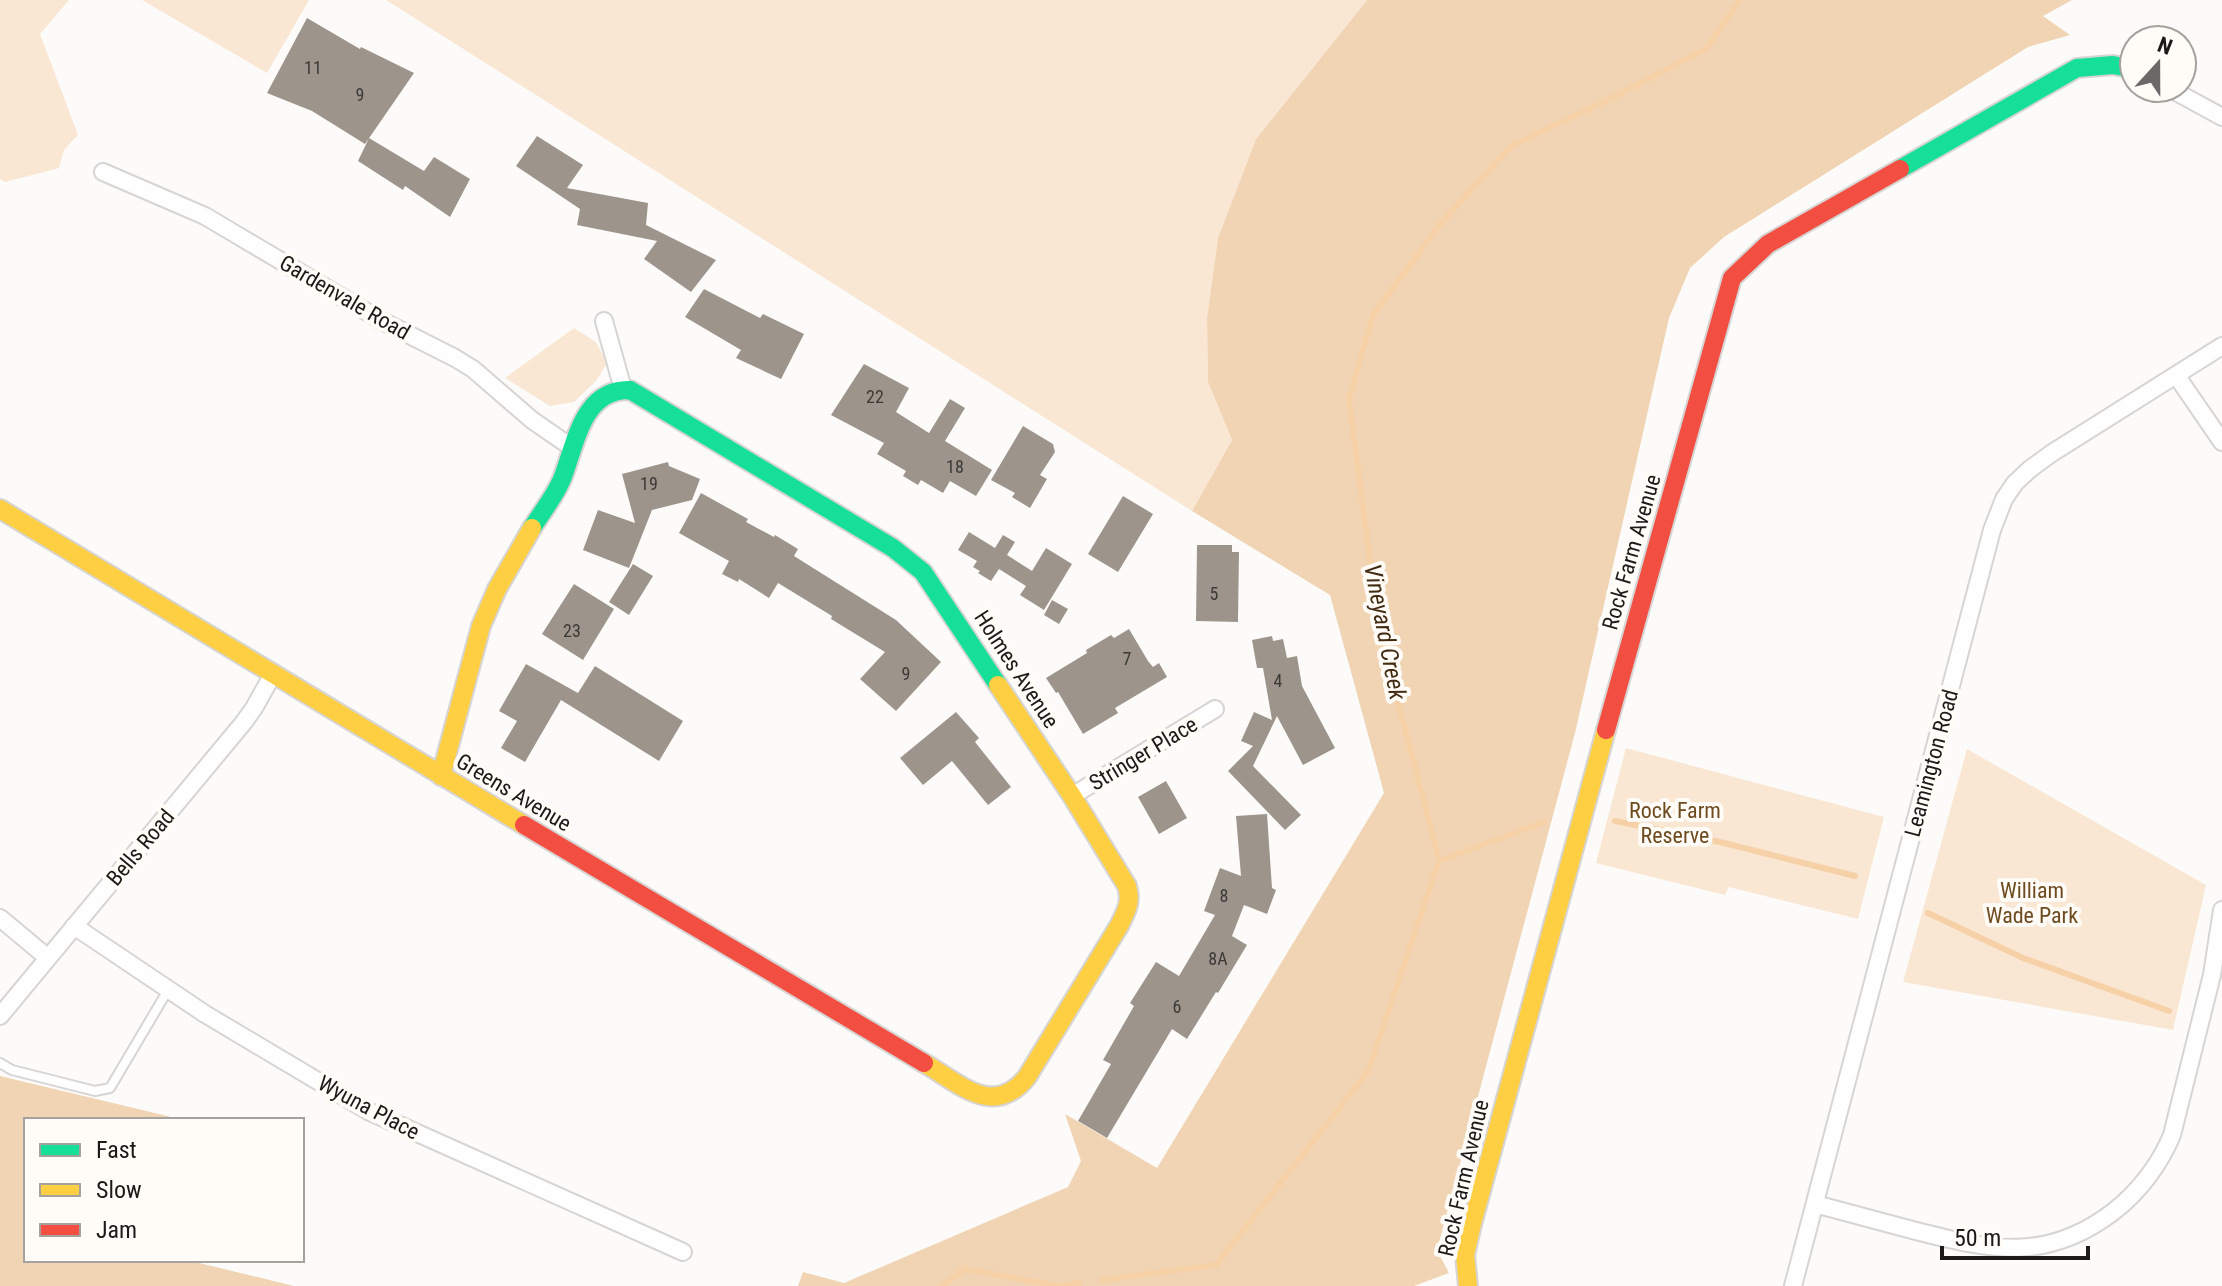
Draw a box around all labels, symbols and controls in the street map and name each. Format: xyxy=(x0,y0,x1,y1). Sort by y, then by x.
north arrow xyxy=(2118,24,2198,104)
text: N xyxy=(2154,32,2176,60)
house number: 11 xyxy=(304,57,322,78)
house number: 9 xyxy=(356,84,364,105)
street label: Gardenvale Road xyxy=(275,250,414,345)
house number: 22 xyxy=(866,386,884,407)
house number: 18 xyxy=(946,456,964,477)
street label: Rock Farm Avenue xyxy=(1597,472,1666,633)
house number: 19 xyxy=(640,473,658,494)
water label: Vineyard Creek xyxy=(1358,562,1412,703)
house number: 5 xyxy=(1210,583,1219,604)
street label: Holmes Avenue xyxy=(969,606,1064,733)
house number: 23 xyxy=(563,620,581,641)
house number: 7 xyxy=(1123,648,1132,669)
house number: 9 xyxy=(902,663,910,684)
house number: 4 xyxy=(1274,670,1283,691)
street label: Leamington Road xyxy=(1900,687,1963,840)
street label: Stringer Place xyxy=(1085,711,1202,795)
street label: Greens Avenue xyxy=(452,748,576,836)
park label: Rock Farm Reserve xyxy=(1629,798,1721,848)
street label: Bells Road xyxy=(101,804,179,890)
park label: William Wade Park xyxy=(1986,878,2078,928)
house number: 8 xyxy=(1220,885,1228,906)
house number: 8A xyxy=(1208,948,1228,969)
house number: 6 xyxy=(1173,996,1181,1017)
street label: Wyuna Place xyxy=(314,1070,424,1145)
street label: Rock Farm Avenue xyxy=(1433,1097,1494,1259)
legend xyxy=(24,1118,304,1262)
text: Fast xyxy=(96,1136,137,1164)
text: Slow xyxy=(96,1176,142,1204)
scale bar xyxy=(1942,1210,2088,1260)
text: Jam xyxy=(96,1216,137,1244)
text: 50 m xyxy=(1954,1224,2001,1252)

